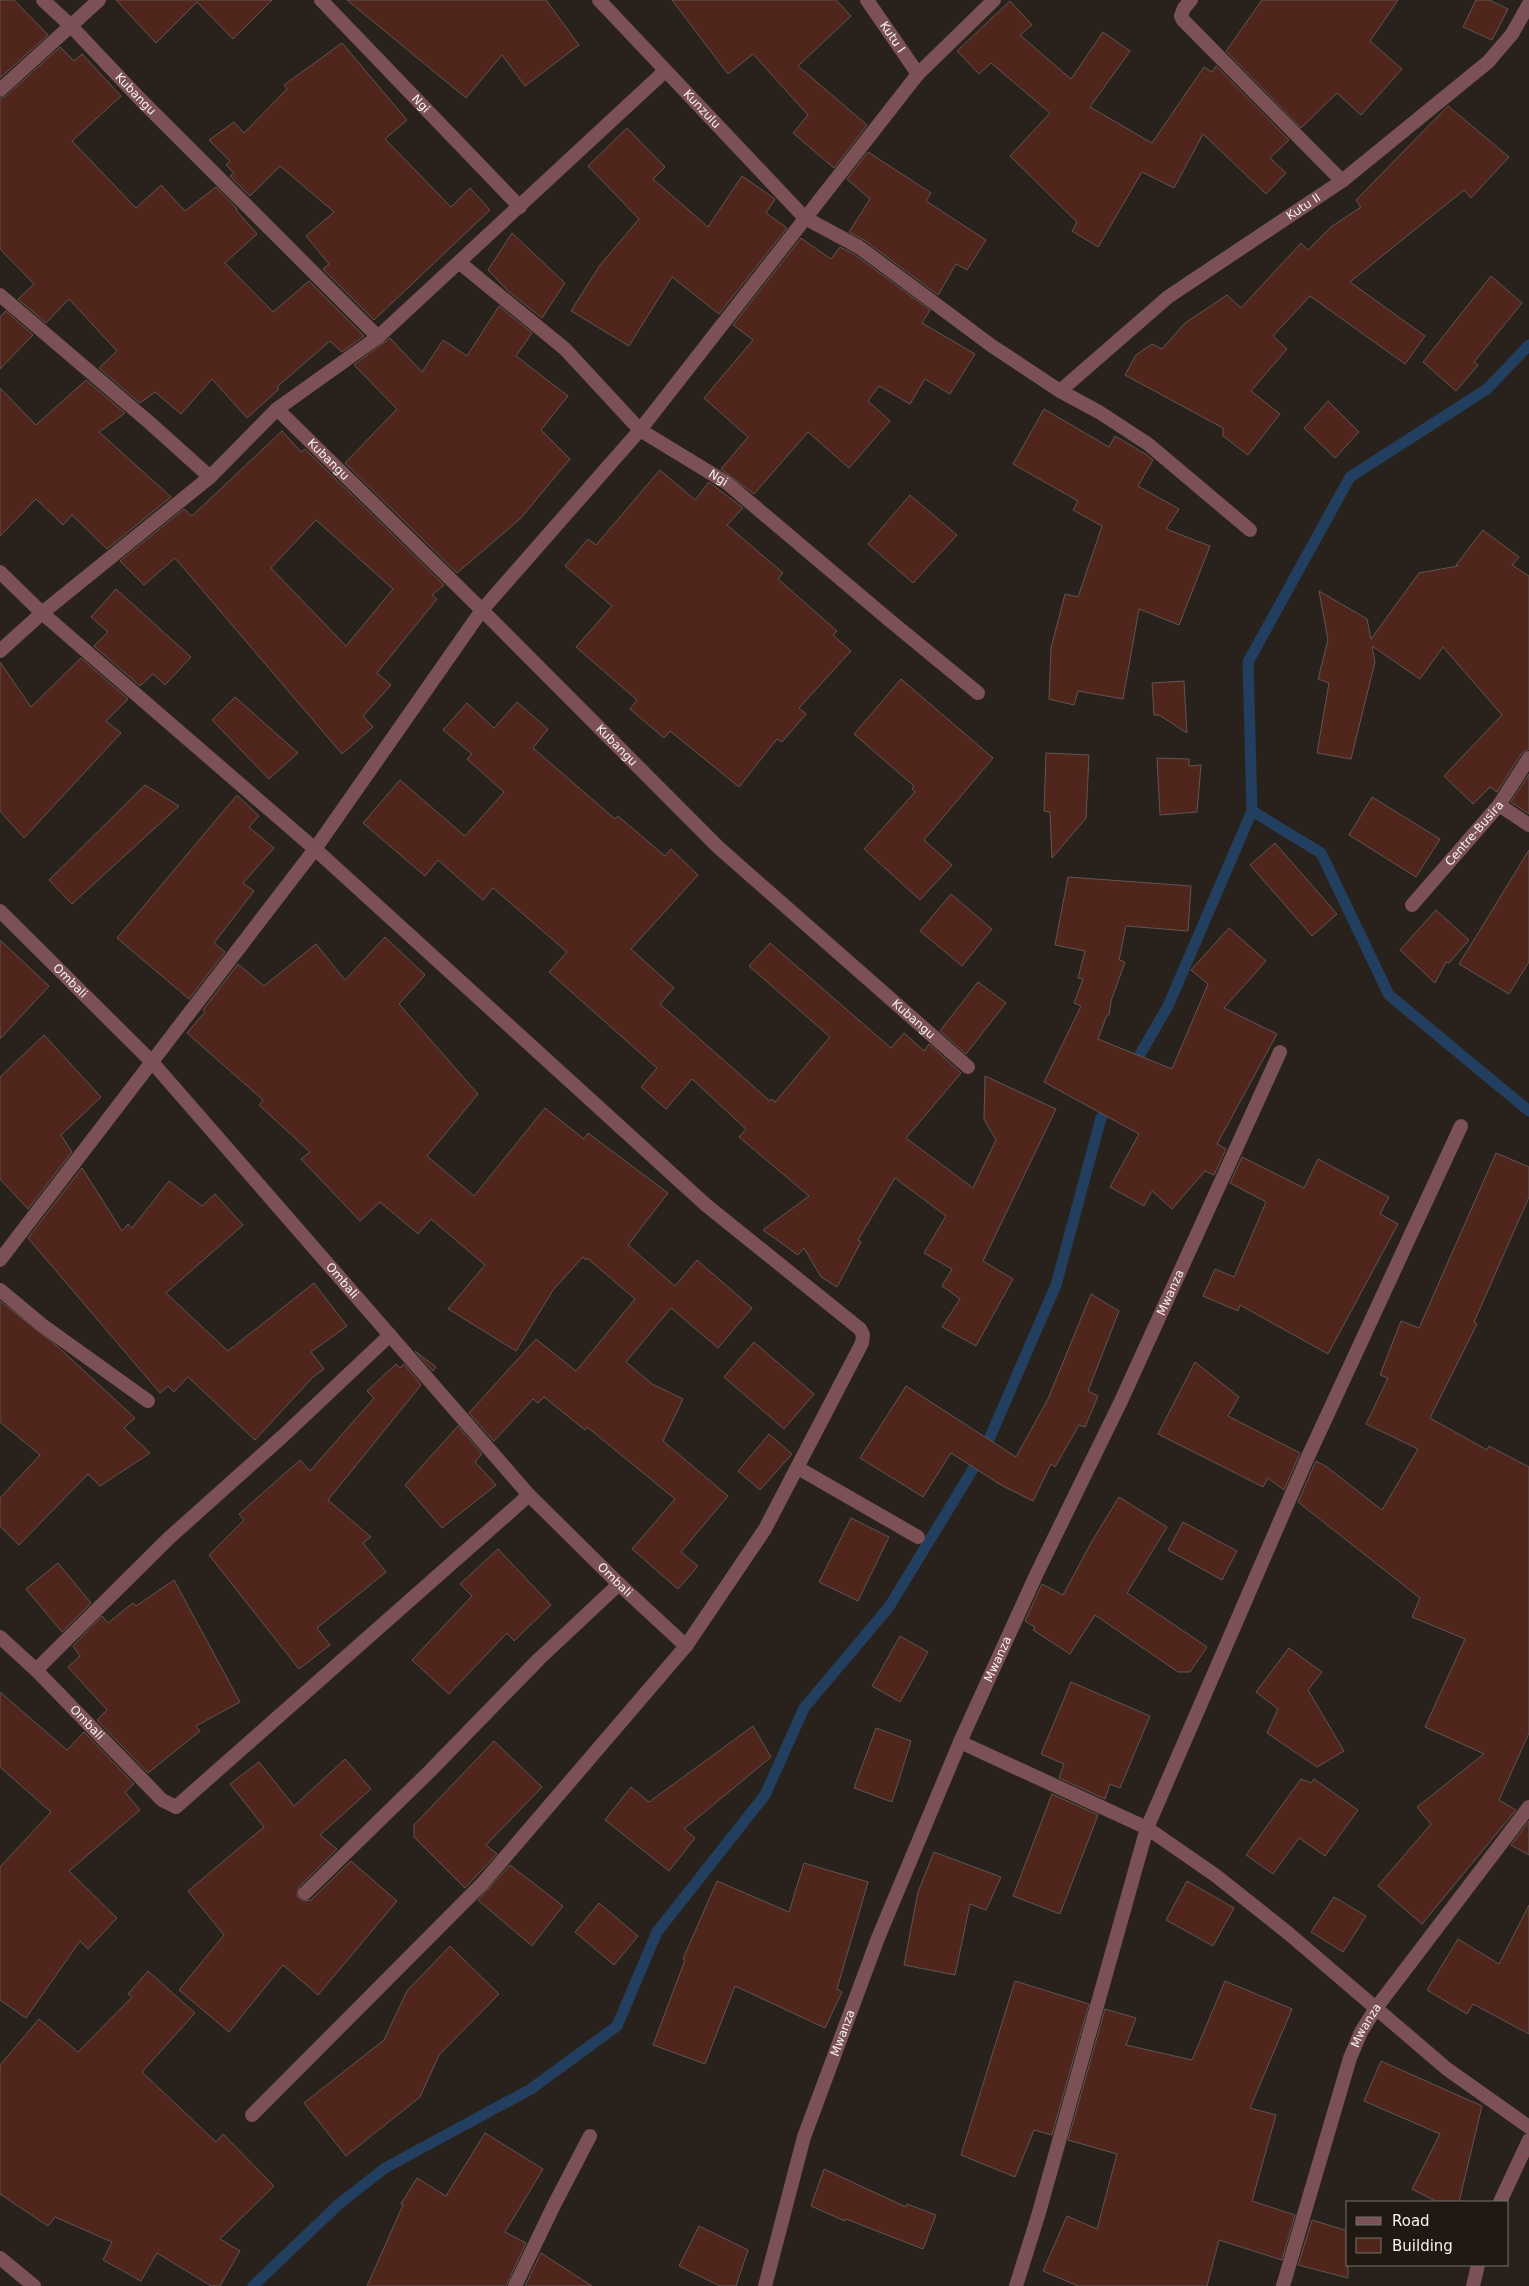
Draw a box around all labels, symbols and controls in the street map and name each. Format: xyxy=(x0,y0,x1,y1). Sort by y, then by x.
street label: Kutu I xyxy=(877,19,908,55)
street label: Kubangu xyxy=(112,70,159,118)
street label: Kunzulu xyxy=(681,87,723,131)
street label: Ngi xyxy=(409,92,433,116)
street label: Kutu II xyxy=(1284,190,1323,223)
street label: Kubangu xyxy=(305,436,352,483)
street label: Ngi xyxy=(706,467,731,489)
street label: Kubangu xyxy=(593,722,640,769)
street label: Centre-Busira xyxy=(1442,798,1506,869)
street label: Ombali xyxy=(50,961,90,1001)
street label: Kubangu xyxy=(889,996,938,1042)
street label: Ombali xyxy=(323,1260,362,1301)
street label: Mwanza xyxy=(1154,1268,1187,1318)
street label: Ombali xyxy=(595,1560,635,1600)
street label: Mwanza xyxy=(981,1634,1014,1684)
street label: Ombali xyxy=(67,1702,107,1743)
street label: Mwanza xyxy=(1348,2000,1384,2050)
street label: Mwanza xyxy=(828,2008,858,2058)
legend xyxy=(1346,2201,1509,2266)
text: Road xyxy=(1392,2212,1430,2230)
text: Building xyxy=(1392,2237,1453,2255)

